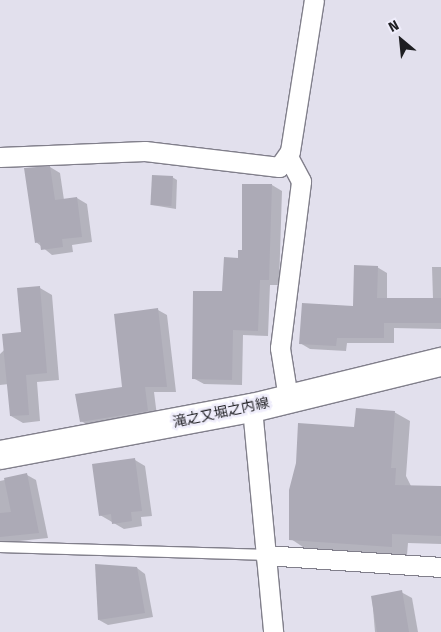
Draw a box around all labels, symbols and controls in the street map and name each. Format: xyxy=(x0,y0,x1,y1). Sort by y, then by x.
north arrow xyxy=(376,15,426,65)
text: N xyxy=(386,17,402,36)
street label: 滝之又堀之内線 xyxy=(171,395,271,431)

